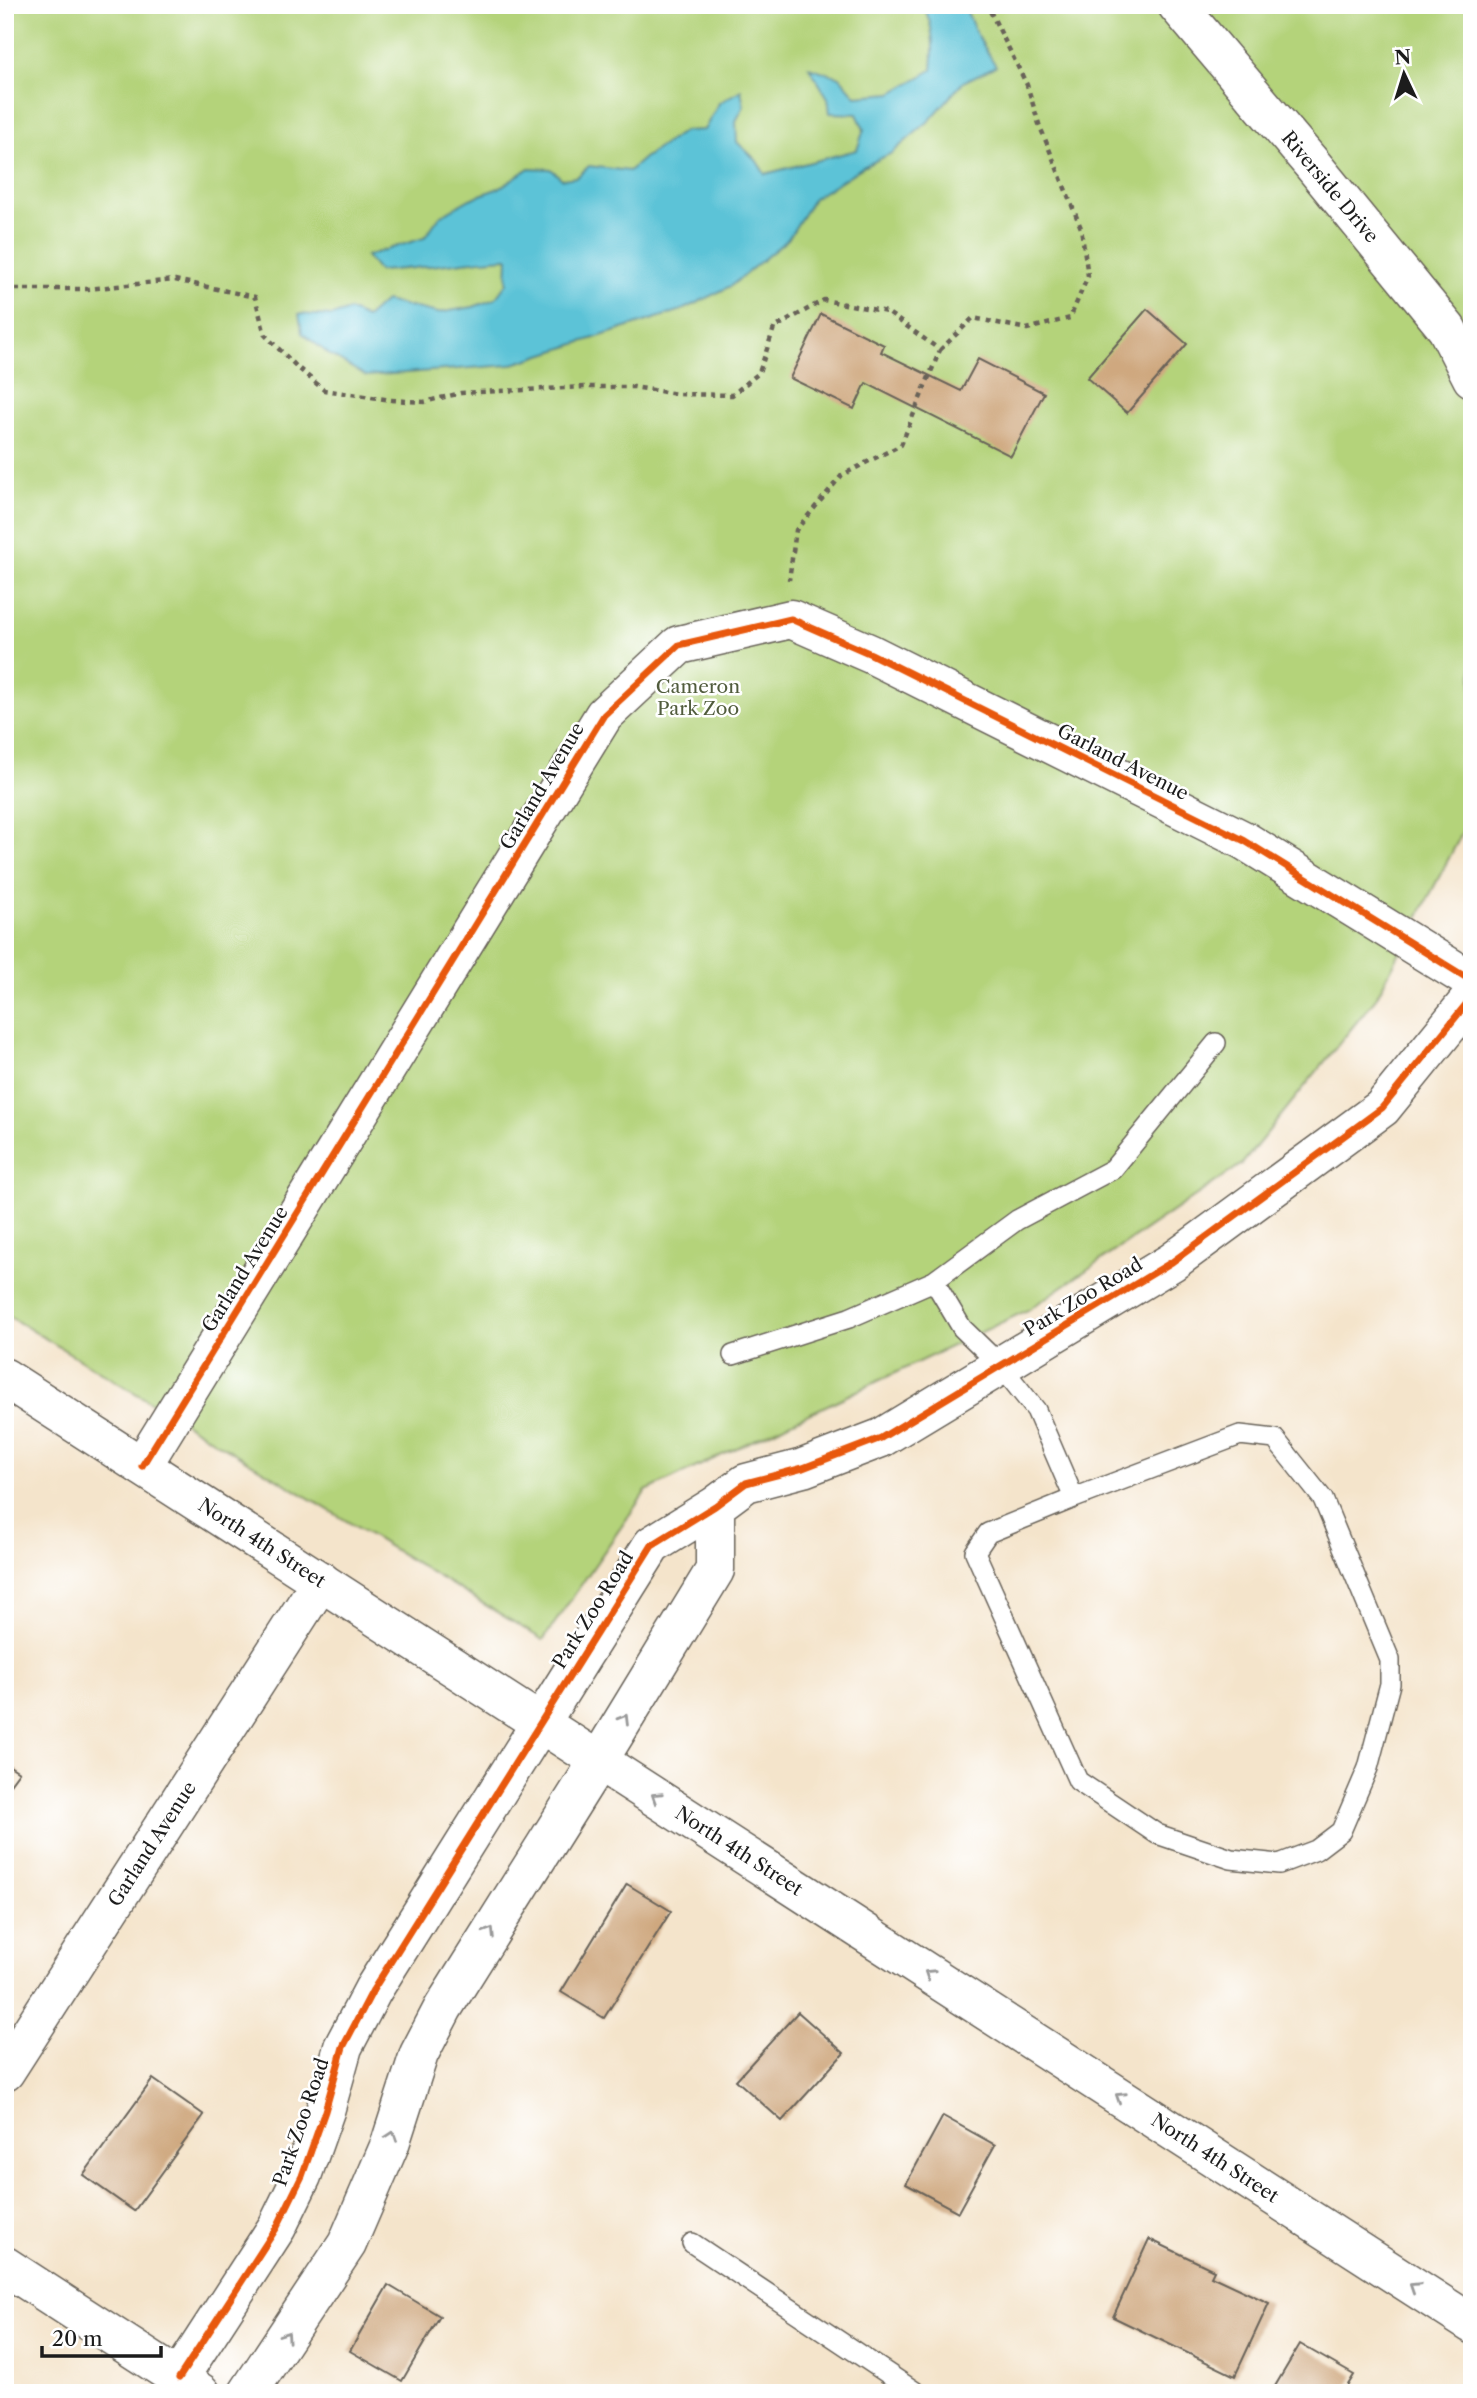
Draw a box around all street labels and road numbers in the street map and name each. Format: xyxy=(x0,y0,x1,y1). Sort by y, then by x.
street label: Riverside Drive xyxy=(1277,127,1383,247)
street label: Garland Avenue xyxy=(495,718,589,854)
street label: Garland Avenue xyxy=(1053,719,1193,805)
street label: Garland Avenue xyxy=(197,1202,293,1336)
street label: Park Zoo Road xyxy=(1020,1252,1147,1341)
street label: North 4th Street xyxy=(194,1493,330,1593)
street label: Park Zoo Road xyxy=(548,1547,639,1673)
street label: Garland Avenue xyxy=(103,1777,201,1911)
street label: North 4th Street xyxy=(671,1801,807,1901)
street label: Park Zoo Road xyxy=(268,2054,334,2189)
street label: North 4th Street xyxy=(1147,2108,1283,2208)

